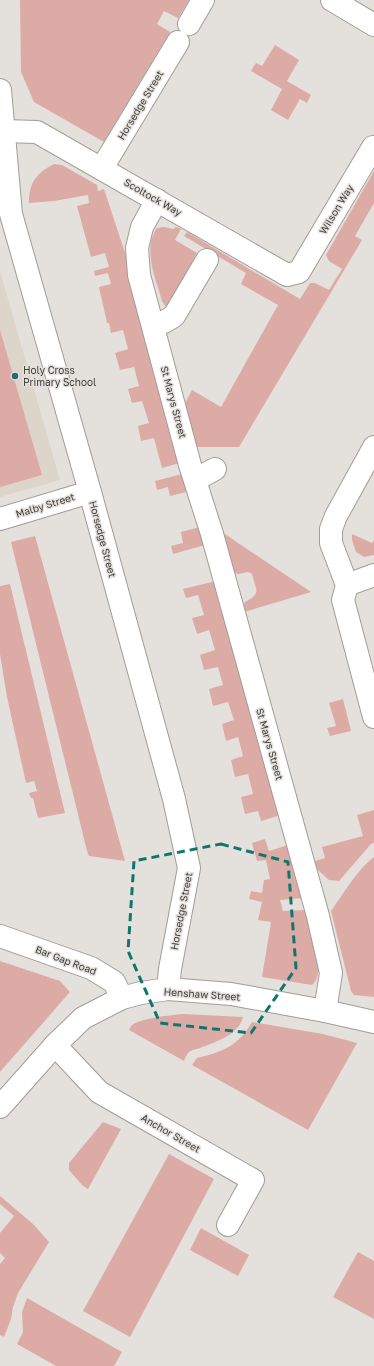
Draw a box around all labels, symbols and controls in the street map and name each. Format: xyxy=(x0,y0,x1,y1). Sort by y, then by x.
street label: Horsedge Street xyxy=(115,68,165,142)
street label: Scoltock Way xyxy=(122,176,184,219)
street label: Wilson Way xyxy=(317,182,356,236)
place label: Holy Cross Primary School xyxy=(23,364,96,388)
street label: St Marys Street xyxy=(159,365,189,439)
marker: Holy Cross Primary School xyxy=(10,371,20,381)
street label: Malby Street xyxy=(14,490,76,520)
street label: Horsedge Street xyxy=(87,499,119,579)
street label: St Marys Street xyxy=(254,707,286,781)
street label: Horsedge Street xyxy=(168,871,194,951)
street label: Bar Gap Road xyxy=(34,943,98,977)
street label: Henshaw Street xyxy=(163,985,241,1003)
street label: Anchor Street xyxy=(139,1111,203,1155)

